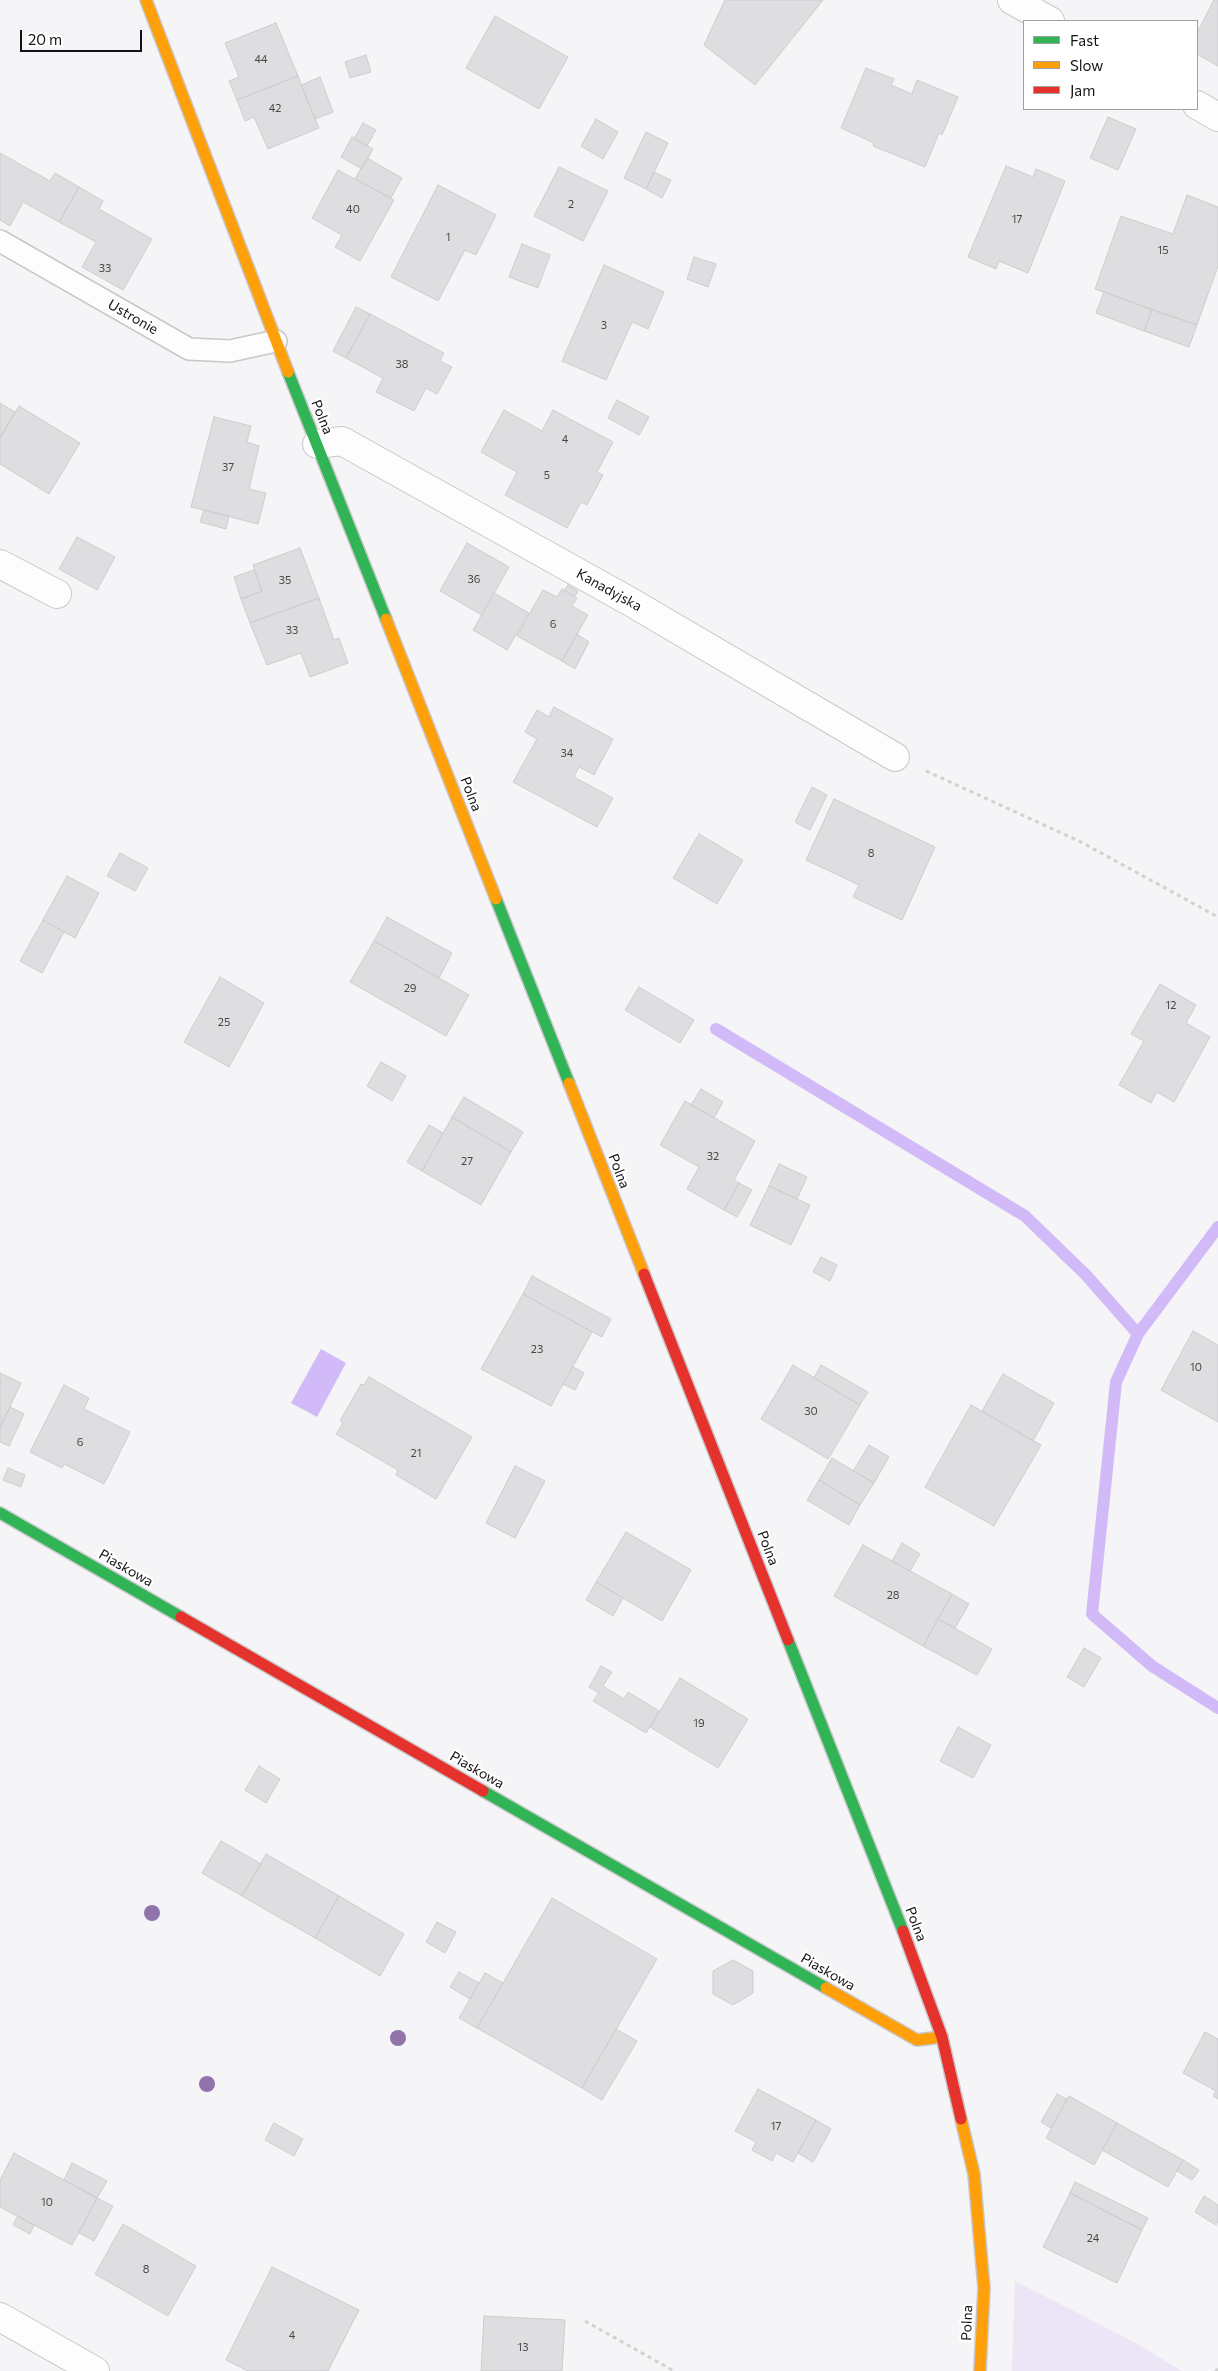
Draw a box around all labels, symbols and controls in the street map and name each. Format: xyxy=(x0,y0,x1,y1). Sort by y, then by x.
scale bar xyxy=(22,20,145,52)
legend xyxy=(1023,20,1198,110)
text: 20 m xyxy=(28,30,62,48)
text: Fast xyxy=(1070,31,1099,49)
house number: 44 xyxy=(254,52,268,66)
text: Slow xyxy=(1070,56,1103,74)
text: Jam xyxy=(1070,81,1095,99)
house number: 42 xyxy=(269,101,281,115)
house number: 2 xyxy=(568,197,574,211)
house number: 40 xyxy=(346,202,360,216)
house number: 17 xyxy=(1012,212,1022,226)
house number: 1 xyxy=(446,230,450,244)
house number: 15 xyxy=(1157,243,1169,257)
house number: 33 xyxy=(99,261,111,275)
street label: Ustronie xyxy=(105,296,161,338)
house number: 3 xyxy=(601,318,607,332)
house number: 38 xyxy=(396,357,408,371)
street label: Polna xyxy=(308,397,336,437)
house number: 4 xyxy=(562,432,568,446)
house number: 37 xyxy=(222,460,234,474)
house number: 5 xyxy=(544,468,550,482)
street label: Kanadyjska xyxy=(573,565,645,615)
house number: 36 xyxy=(468,572,480,586)
house number: 35 xyxy=(279,573,291,587)
house number: 6 xyxy=(550,617,556,631)
house number: 33 xyxy=(286,623,298,637)
house number: 34 xyxy=(561,746,573,760)
street label: Polna xyxy=(457,774,485,814)
house number: 8 xyxy=(868,846,874,860)
house number: 29 xyxy=(404,981,416,995)
house number: 12 xyxy=(1166,998,1176,1012)
house number: 25 xyxy=(218,1015,230,1029)
house number: 32 xyxy=(707,1149,719,1163)
street label: Polna xyxy=(605,1151,633,1191)
house number: 27 xyxy=(461,1154,473,1168)
house number: 23 xyxy=(531,1342,543,1356)
house number: 10 xyxy=(1190,1360,1202,1374)
house number: 30 xyxy=(804,1404,818,1418)
house number: 6 xyxy=(77,1435,83,1449)
house number: 21 xyxy=(411,1446,421,1460)
street label: Polna xyxy=(754,1528,782,1568)
street label: Piaskowa xyxy=(96,1546,156,1590)
house number: 28 xyxy=(887,1588,899,1602)
house number: 19 xyxy=(693,1716,705,1730)
street label: Piaskowa xyxy=(447,1748,507,1792)
street label: Polna xyxy=(902,1904,930,1944)
street label: Piaskowa xyxy=(798,1950,858,1994)
house number: 17 xyxy=(771,2119,781,2133)
house number: 10 xyxy=(41,2195,53,2209)
house number: 24 xyxy=(1087,2231,1099,2245)
house number: 8 xyxy=(143,2262,149,2276)
street label: Polna xyxy=(958,2305,976,2341)
house number: 4 xyxy=(289,2328,295,2342)
house number: 13 xyxy=(518,2340,528,2354)

